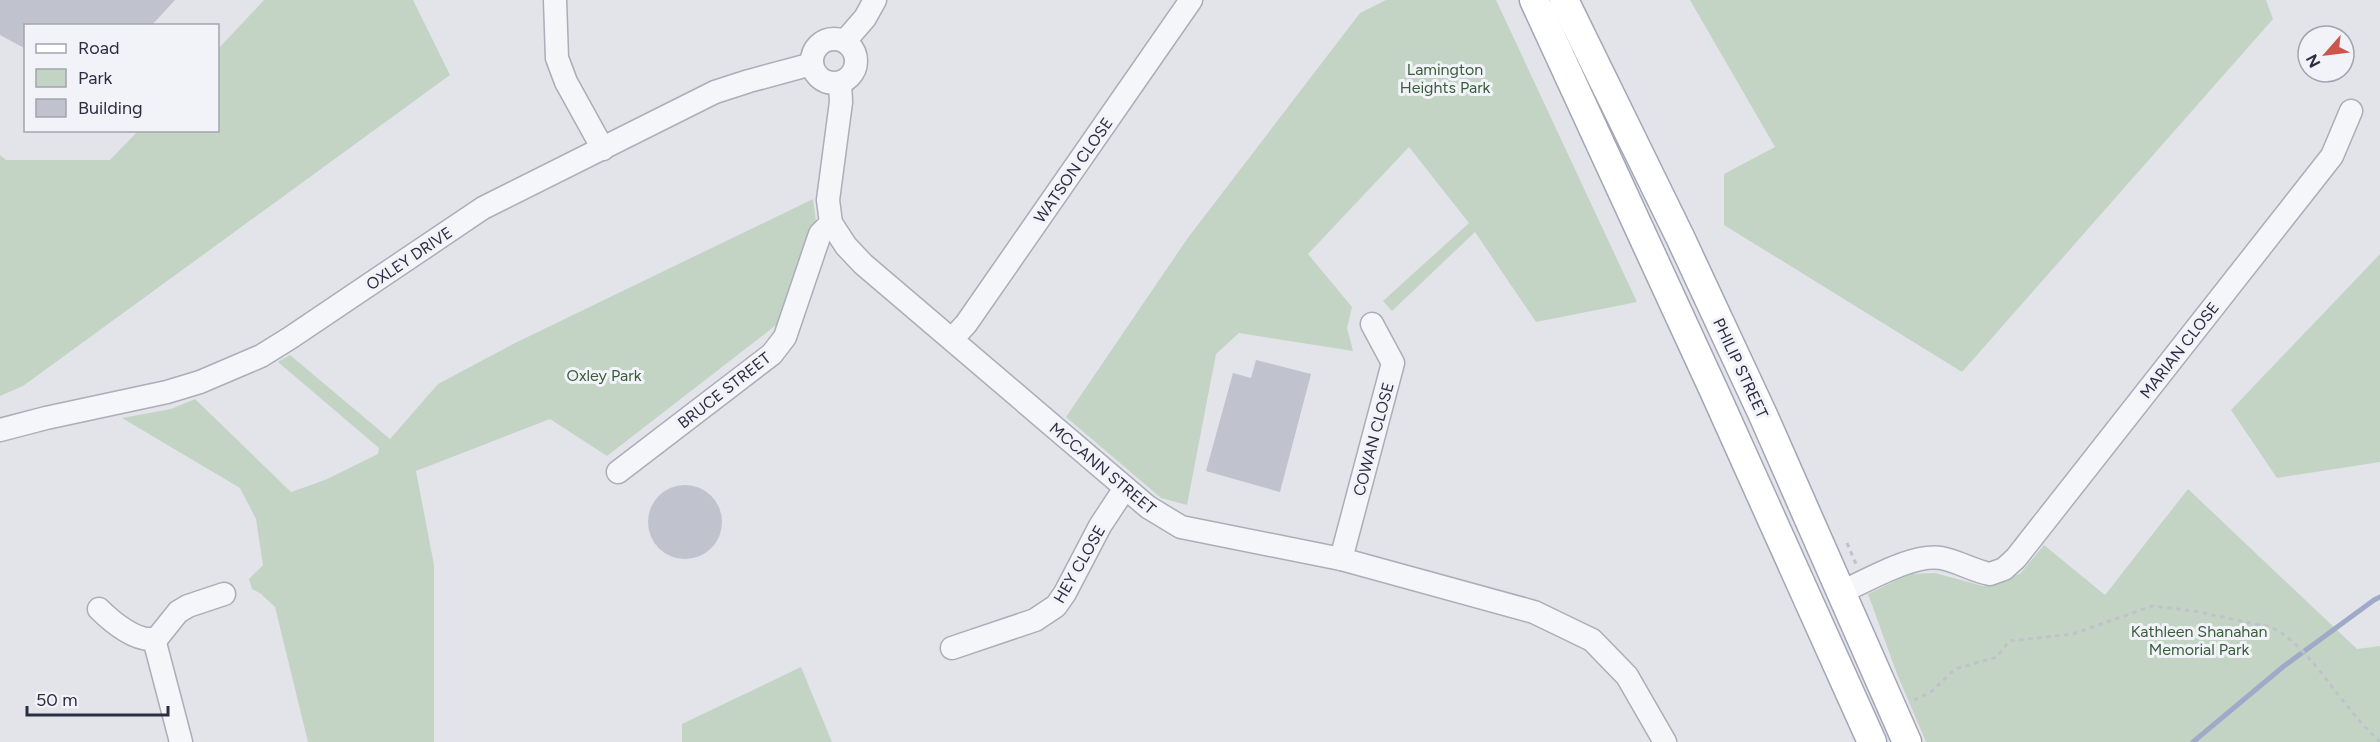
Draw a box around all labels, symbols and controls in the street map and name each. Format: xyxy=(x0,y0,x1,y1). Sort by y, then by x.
legend xyxy=(24,24,219,132)
north arrow xyxy=(2296,24,2356,84)
text: Road xyxy=(78,37,119,59)
text: N xyxy=(2302,51,2324,71)
park label: Lamington Heights Park xyxy=(1400,60,1491,97)
text: Park xyxy=(78,67,113,89)
text: Building xyxy=(78,97,143,119)
street label: WATSON CLOSE xyxy=(1030,114,1117,227)
street label: OXLEY DRIVE xyxy=(363,223,456,294)
street label: MARIAN CLOSE xyxy=(2136,298,2223,402)
street label: PHILIP STREET xyxy=(1709,315,1772,421)
street label: BRUCE STREET xyxy=(674,348,775,433)
park label: Oxley Park xyxy=(567,366,642,385)
street label: COWAN CLOSE xyxy=(1349,380,1398,498)
street label: MCCANN STREET xyxy=(1046,418,1160,518)
street label: HEY CLOSE xyxy=(1050,522,1109,606)
park label: Kathleen Shanahan Memorial Park xyxy=(2131,622,2267,659)
scale bar xyxy=(27,679,168,717)
text: 50 m xyxy=(36,689,78,711)

